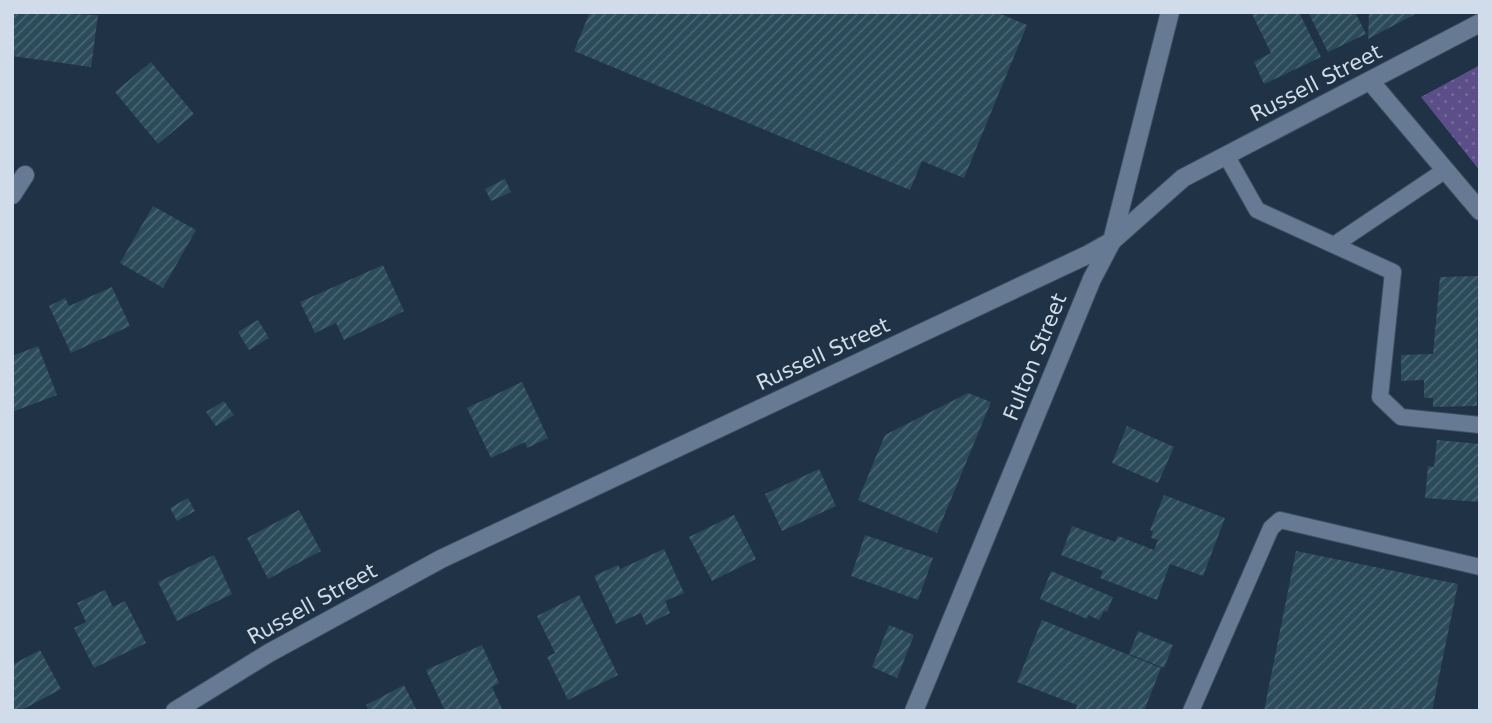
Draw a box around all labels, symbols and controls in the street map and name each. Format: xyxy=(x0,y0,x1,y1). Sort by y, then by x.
street label: Russell Street xyxy=(1246,40,1386,126)
street label: Fulton Street xyxy=(999,290,1071,424)
street label: Russell Street xyxy=(753,313,893,395)
street label: Russell Street xyxy=(243,559,381,649)

